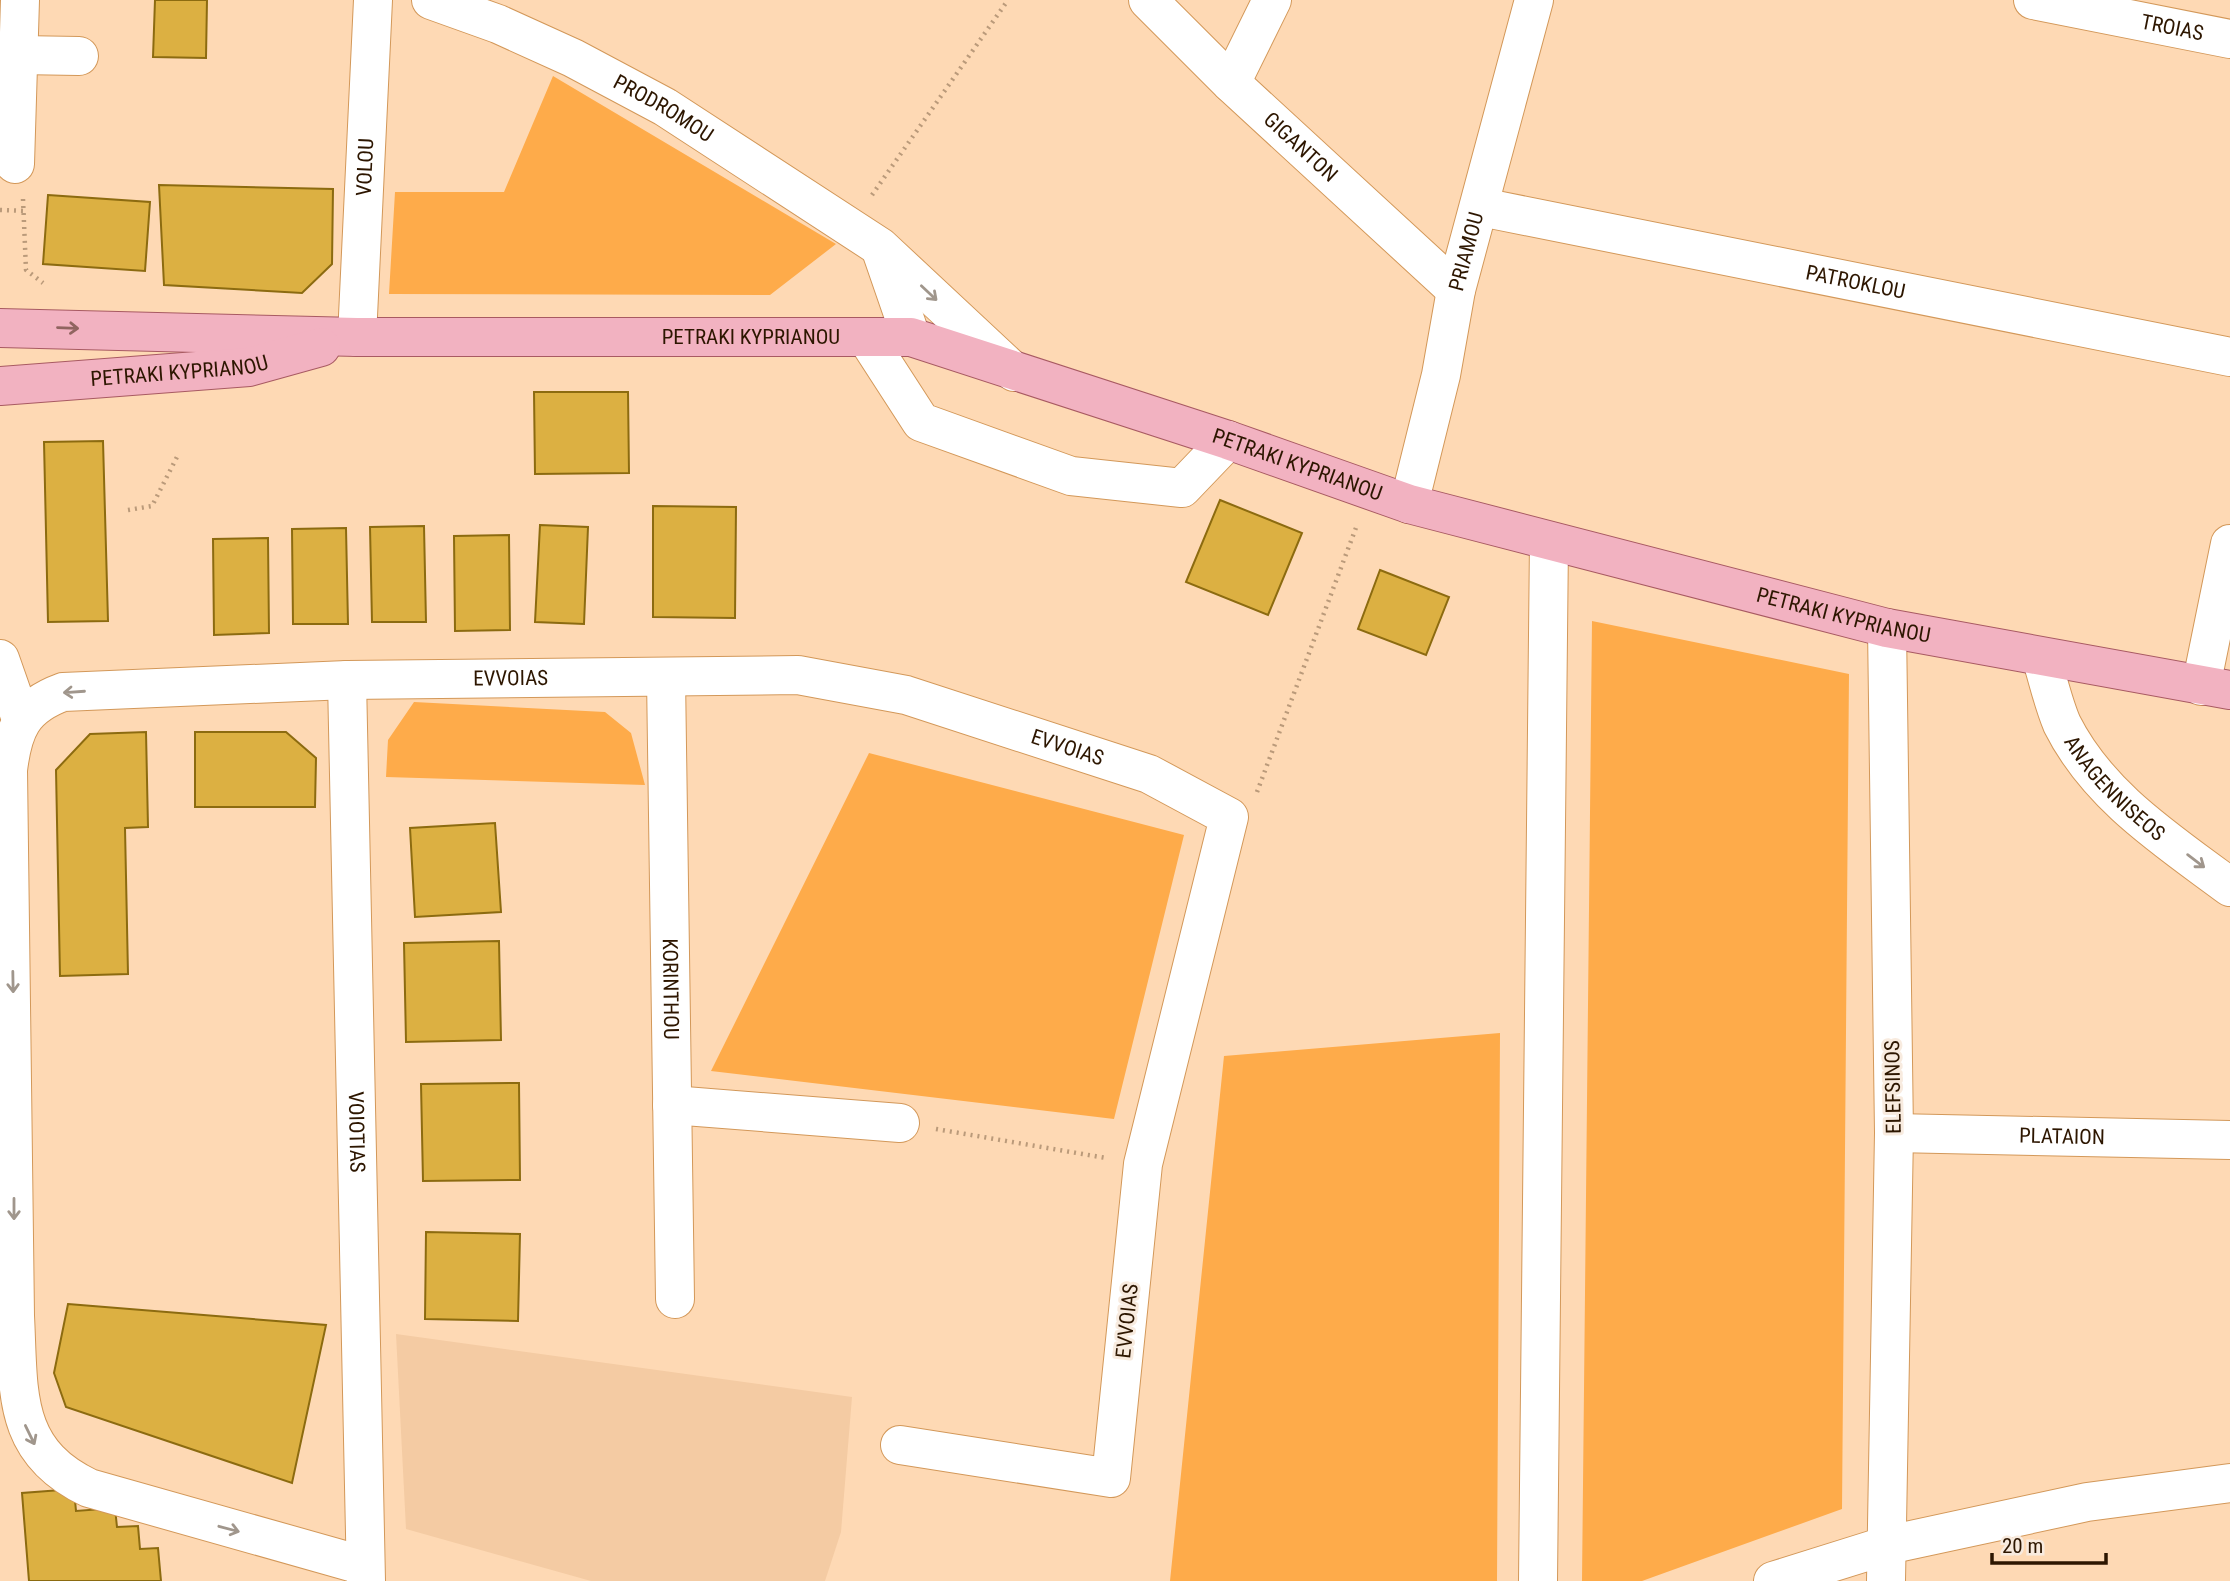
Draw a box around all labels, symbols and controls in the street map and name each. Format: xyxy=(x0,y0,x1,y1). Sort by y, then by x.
street label: TROIAS xyxy=(2139,10,2206,46)
street label: PRODROMOU xyxy=(609,70,718,147)
street label: GIGANTON xyxy=(1259,107,1342,187)
street label: VOLOU xyxy=(352,138,378,197)
street label: PRIAMOU xyxy=(1444,210,1488,294)
street label: PATROKLOU xyxy=(1804,260,1907,304)
one-way arrow xyxy=(920,285,937,302)
one-way arrow xyxy=(56,321,79,334)
street label: PETRAKI KYPRIANOU xyxy=(662,325,840,349)
street label: PETRAKI KYPRIANOU xyxy=(90,350,271,391)
street label: PETRAKI KYPRIANOU xyxy=(1209,424,1385,506)
street label: PETRAKI KYPRIANOU xyxy=(1754,583,1932,648)
street label: EVVOIAS xyxy=(473,666,548,691)
one-way arrow xyxy=(63,685,86,698)
street label: EVVOIAS xyxy=(1028,725,1107,771)
street label: ANAGENNISEOS xyxy=(2059,731,2170,846)
one-way arrow xyxy=(2186,854,2205,869)
street label: KORINTHOU xyxy=(658,938,683,1040)
one-way arrow xyxy=(6,970,19,993)
street label: ELEFSINOS xyxy=(1880,1040,1906,1134)
street label: VOIOTIAS xyxy=(344,1091,369,1173)
street label: PLATAION xyxy=(2019,1124,2105,1149)
one-way arrow xyxy=(7,1197,21,1220)
street label: EVVOIAS xyxy=(1111,1282,1143,1360)
one-way arrow xyxy=(24,1424,37,1445)
scale bar xyxy=(1992,1522,2106,1566)
one-way arrow xyxy=(217,1523,239,1536)
text: 20 m xyxy=(2002,1534,2043,1558)

